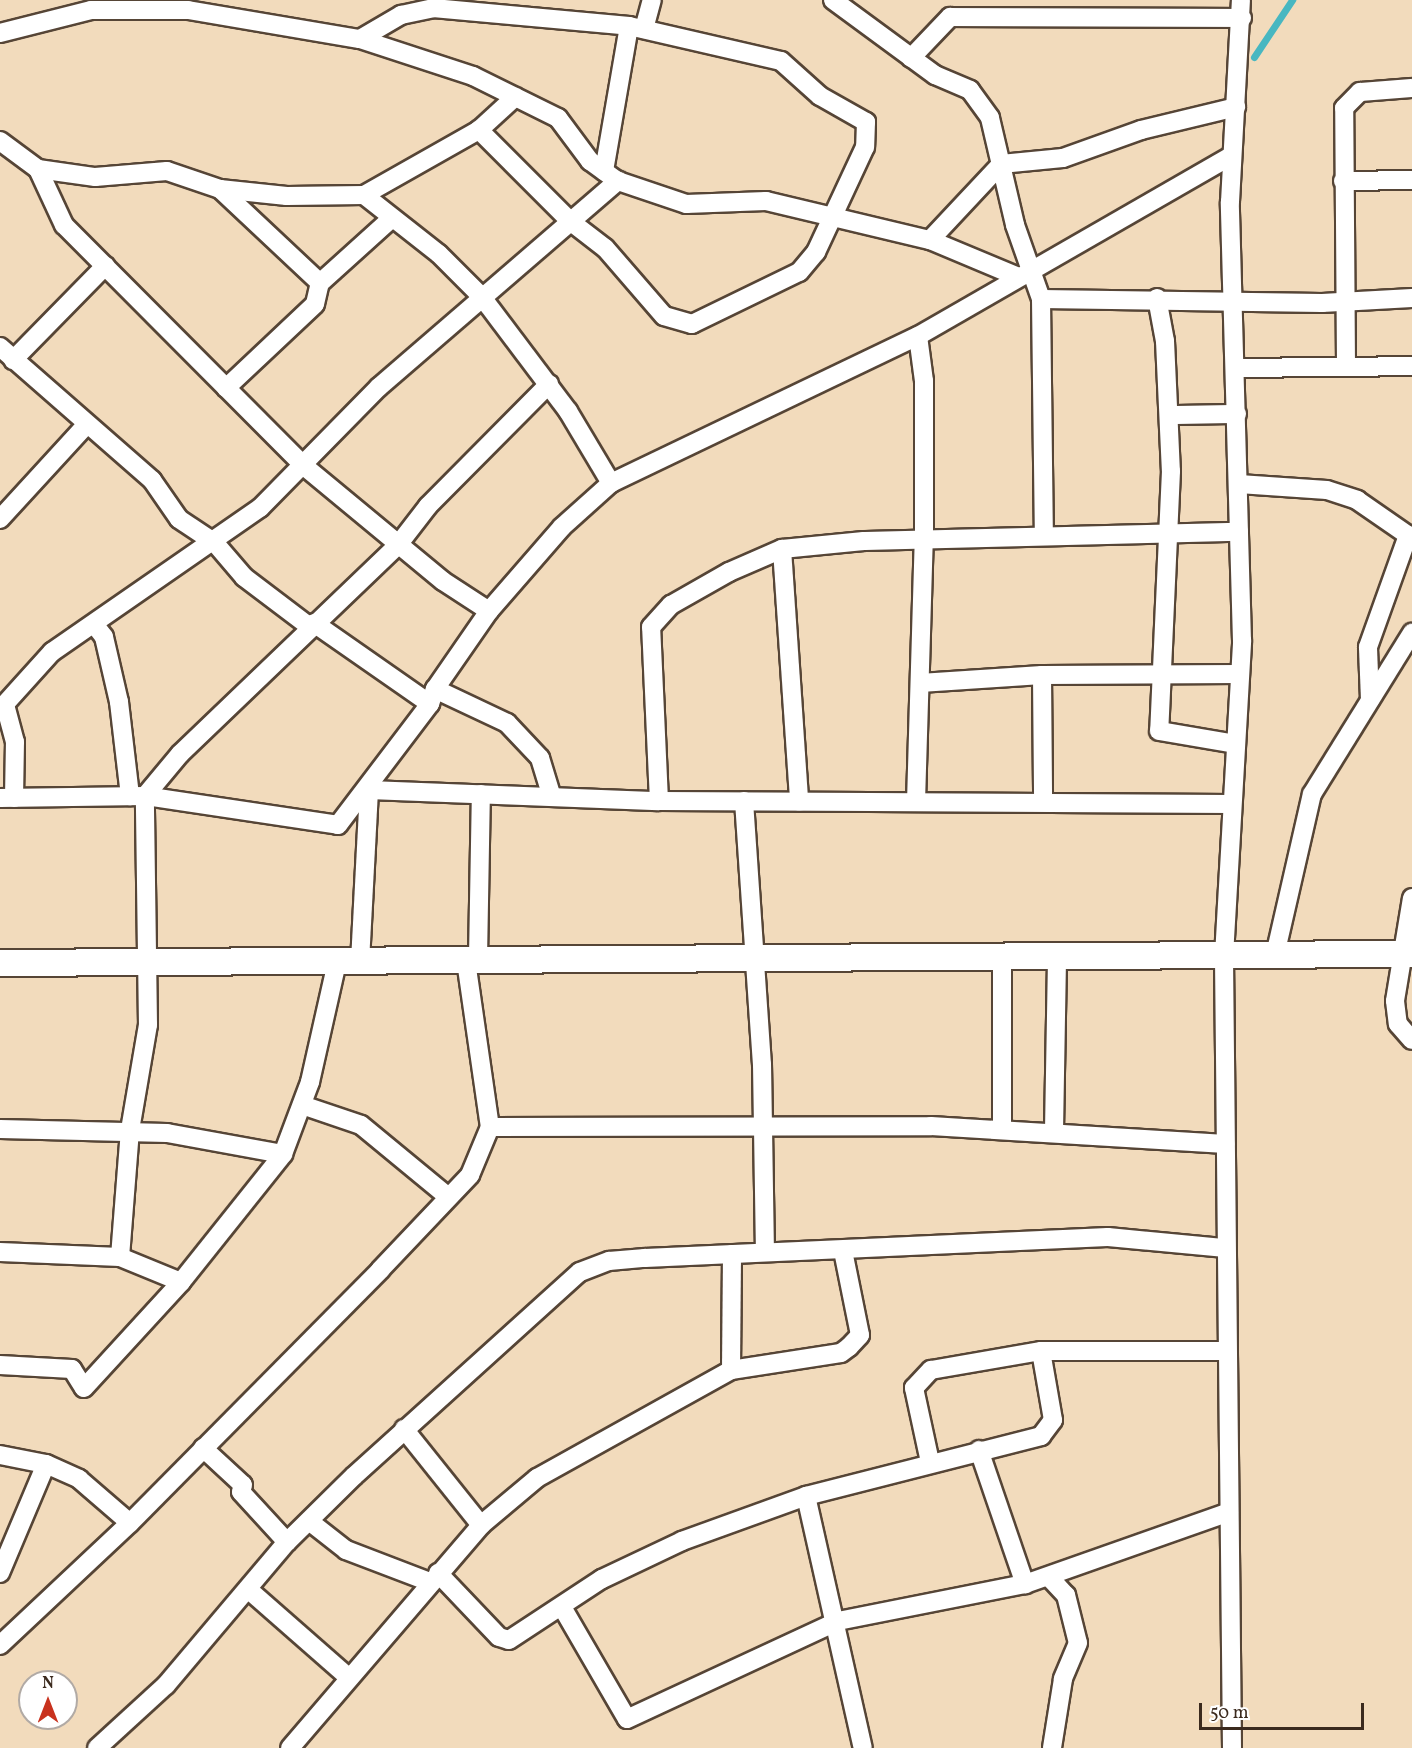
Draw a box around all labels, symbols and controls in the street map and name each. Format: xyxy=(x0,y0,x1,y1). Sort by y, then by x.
north arrow xyxy=(18,1670,78,1730)
text: N xyxy=(42,1673,54,1695)
scale bar xyxy=(1202,1691,1367,1729)
text: 50 m xyxy=(1210,1701,1249,1726)

